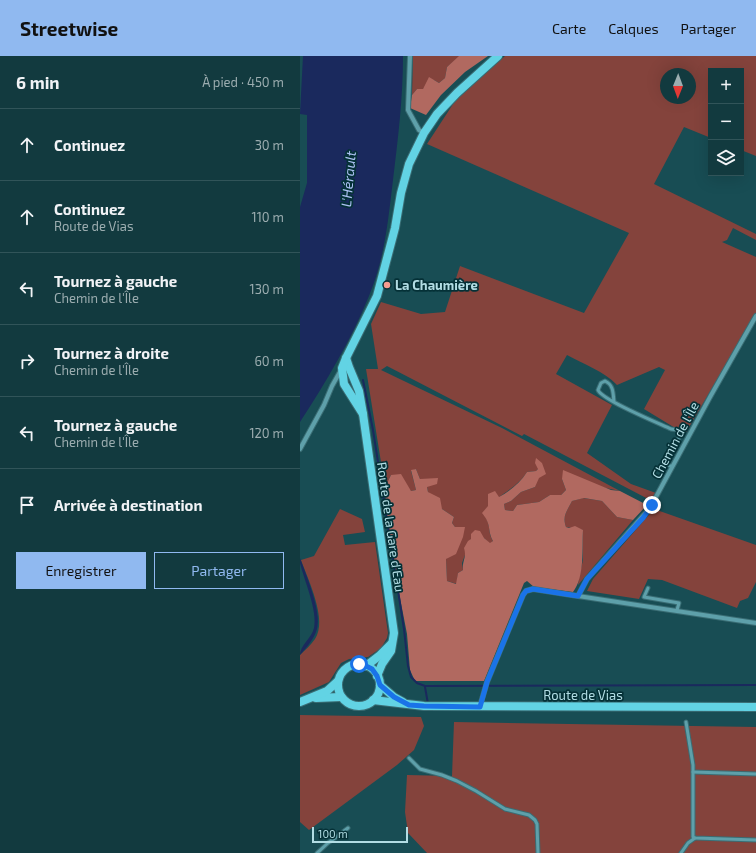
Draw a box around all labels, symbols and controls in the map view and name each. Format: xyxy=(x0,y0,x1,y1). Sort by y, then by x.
text: Streetwise xyxy=(20,17,118,40)
text: Carte xyxy=(552,20,586,37)
text: Calques xyxy=(608,20,659,37)
text: Partager xyxy=(681,20,736,37)
north arrow xyxy=(660,68,696,104)
map controls xyxy=(708,68,744,176)
button: + xyxy=(708,68,744,104)
text: 6 min xyxy=(16,72,60,92)
text: À pied · 450 m xyxy=(202,74,284,90)
button: − xyxy=(708,104,744,140)
icon: ahead xyxy=(16,134,38,156)
text: Continuez xyxy=(54,136,125,154)
text: 30 m xyxy=(255,137,284,153)
button: layers xyxy=(708,140,744,176)
water label: L'Hérault xyxy=(337,149,359,208)
text: Continuez xyxy=(54,200,125,218)
icon: ahead xyxy=(16,206,38,228)
text: 110 m xyxy=(252,209,284,225)
text: Route de Vias xyxy=(54,218,134,234)
text: Tournez à gauche xyxy=(54,272,177,290)
place label: La Chaumière xyxy=(395,277,478,293)
icon: left xyxy=(16,278,38,300)
marker: La Chaumière xyxy=(382,280,392,290)
text: 130 m xyxy=(249,281,284,297)
text: Chemin de l'Île xyxy=(54,290,139,306)
text: Tournez à droite xyxy=(54,344,169,362)
icon: right xyxy=(16,350,38,372)
text: 60 m xyxy=(254,353,284,369)
text: Chemin de l'Île xyxy=(54,362,139,378)
street label: Chemin de l'Île xyxy=(648,399,702,481)
text: Tournez à gauche xyxy=(54,416,177,434)
icon: left xyxy=(16,422,38,444)
text: 120 m xyxy=(249,425,284,441)
text: Chemin de l'Île xyxy=(54,434,139,450)
street label: Route de la Gare d'Eau xyxy=(374,461,408,593)
icon: arrive xyxy=(16,494,38,516)
text: Arrivée à destination xyxy=(54,496,202,514)
route end xyxy=(643,496,661,514)
button: Enregistrer xyxy=(16,552,146,589)
button: Partager xyxy=(154,552,284,589)
route start xyxy=(350,655,368,673)
street label: Route de Vias xyxy=(543,687,623,703)
scale bar xyxy=(312,825,408,844)
text: 100 m xyxy=(318,827,348,840)

